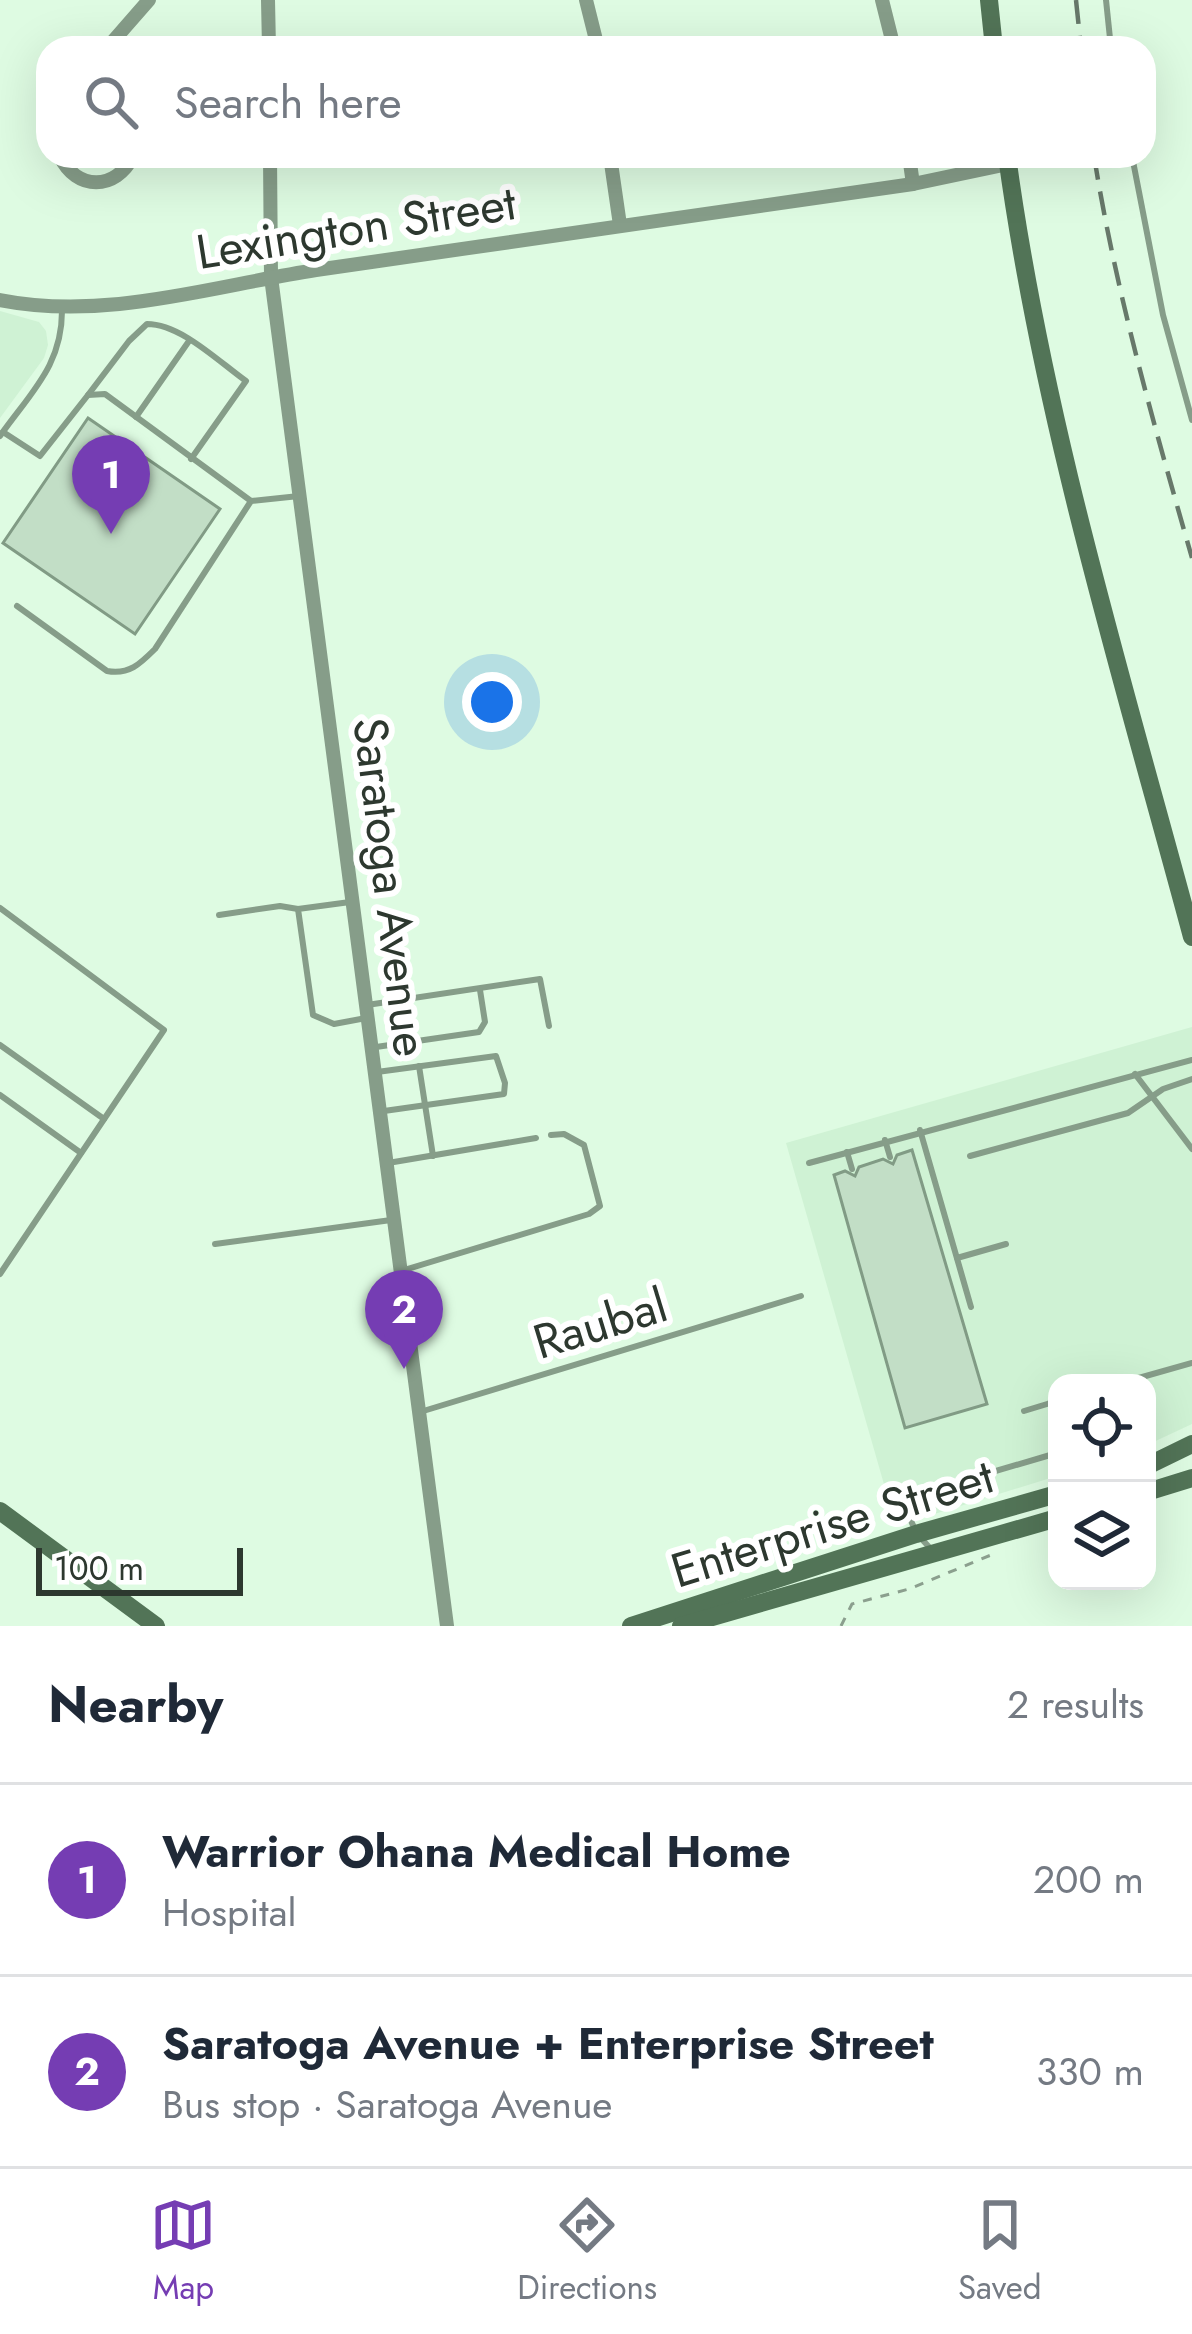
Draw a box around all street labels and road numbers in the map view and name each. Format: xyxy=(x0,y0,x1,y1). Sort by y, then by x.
street label: Lexington Street xyxy=(191,168,521,287)
street label: Saratoga Avenue xyxy=(335,714,446,1061)
street label: Raubal xyxy=(525,1271,676,1376)
street label: Enterprise Street xyxy=(663,1442,1002,1605)

